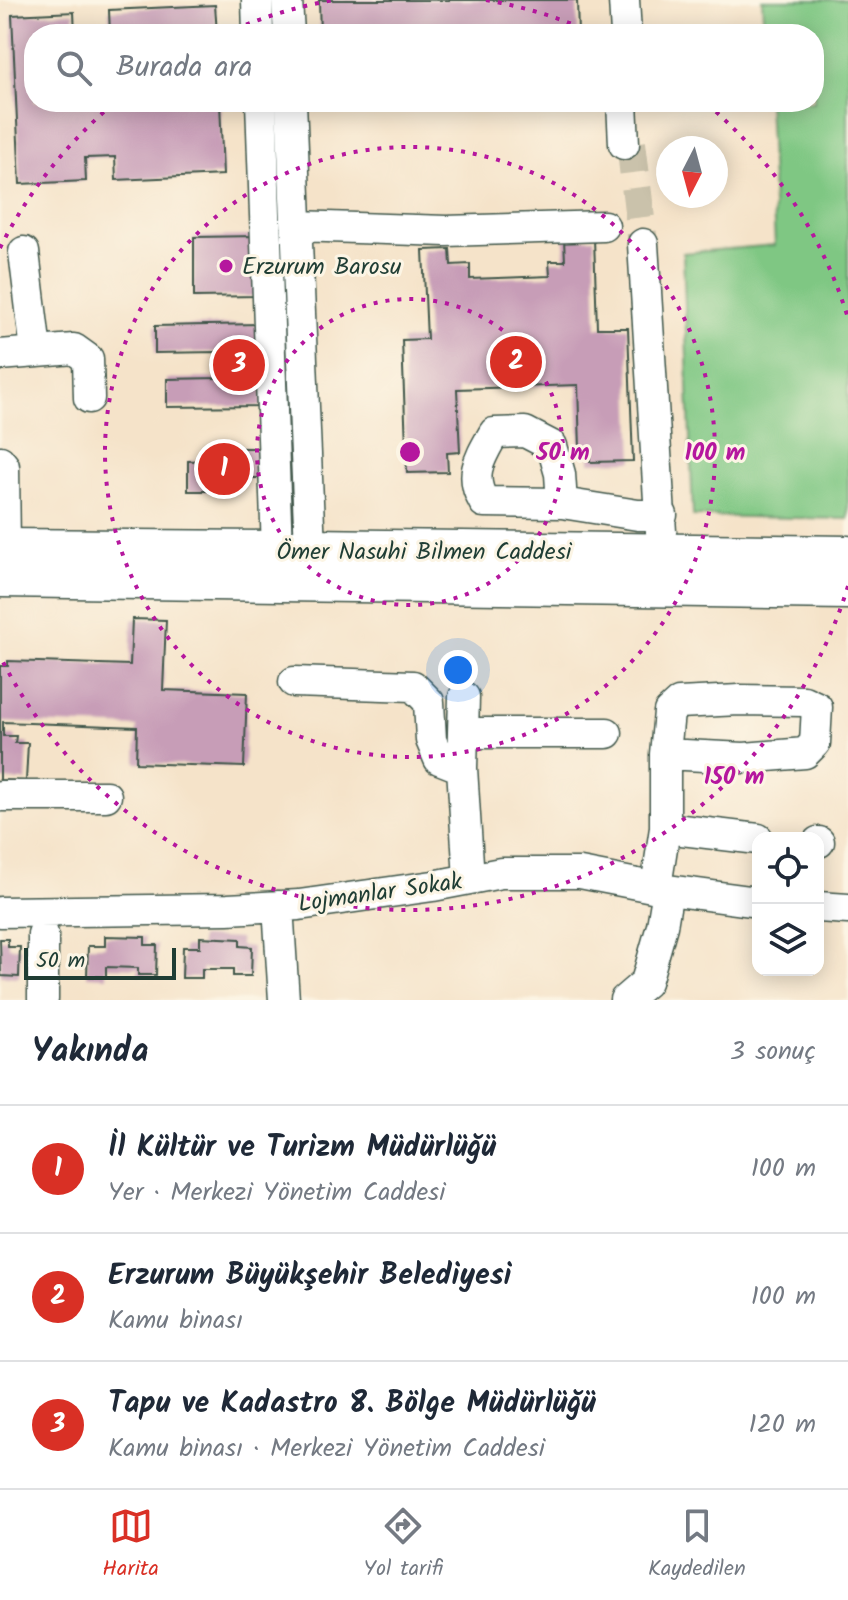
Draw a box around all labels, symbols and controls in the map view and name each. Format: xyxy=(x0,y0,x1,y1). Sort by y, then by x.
search box xyxy=(24,24,824,112)
text: Burada ara xyxy=(116,44,253,92)
icon: search xyxy=(52,46,96,90)
north arrow xyxy=(656,136,728,208)
place label: Erzurum Barosu xyxy=(242,248,402,287)
marker: Erzurum Barosu xyxy=(217,257,235,275)
pin: 2 xyxy=(490,332,542,392)
pin: 3 xyxy=(213,335,265,395)
text: 50 m xyxy=(535,434,590,473)
text: 100 m xyxy=(685,434,745,473)
centre of rings xyxy=(396,438,424,466)
pin: 1 xyxy=(198,439,250,499)
street label: Ömer Nasuhi Bilmen Caddesi xyxy=(276,533,573,572)
your location xyxy=(438,650,478,690)
text: 150 m xyxy=(704,758,764,797)
map controls xyxy=(752,832,824,976)
button: locate xyxy=(752,832,824,904)
street label: Lojmanlar Sokak xyxy=(296,863,466,924)
button: layers xyxy=(752,904,824,976)
scale bar xyxy=(24,944,176,980)
text: 50 m xyxy=(36,944,85,979)
text: Yakında xyxy=(32,1025,149,1079)
text: 3 sonuç xyxy=(730,1031,816,1073)
text: İl Kültür ve Turizm Müdürlüğü xyxy=(108,1124,496,1172)
text: 1 xyxy=(54,1148,62,1190)
text: 100 m xyxy=(751,1148,816,1190)
text: Yer · Merkezi Yönetim Caddesi xyxy=(108,1172,445,1214)
text: Erzurum Büyükşehir Belediyesi xyxy=(108,1252,512,1300)
text: 2 xyxy=(50,1276,66,1318)
text: 100 m xyxy=(751,1276,816,1318)
text: Kamu binası xyxy=(108,1300,243,1342)
text: Tapu ve Kadastro 8. Bölge Müdürlüğü xyxy=(108,1380,596,1428)
text: 3 xyxy=(51,1404,65,1446)
text: 120 m xyxy=(749,1404,816,1446)
text: Kamu binası · Merkezi Yönetim Caddesi xyxy=(108,1428,545,1470)
tab: Harita xyxy=(102,1504,159,1587)
tab: Yol tarifi xyxy=(363,1504,443,1587)
tab: Kaydedilen xyxy=(648,1504,746,1587)

